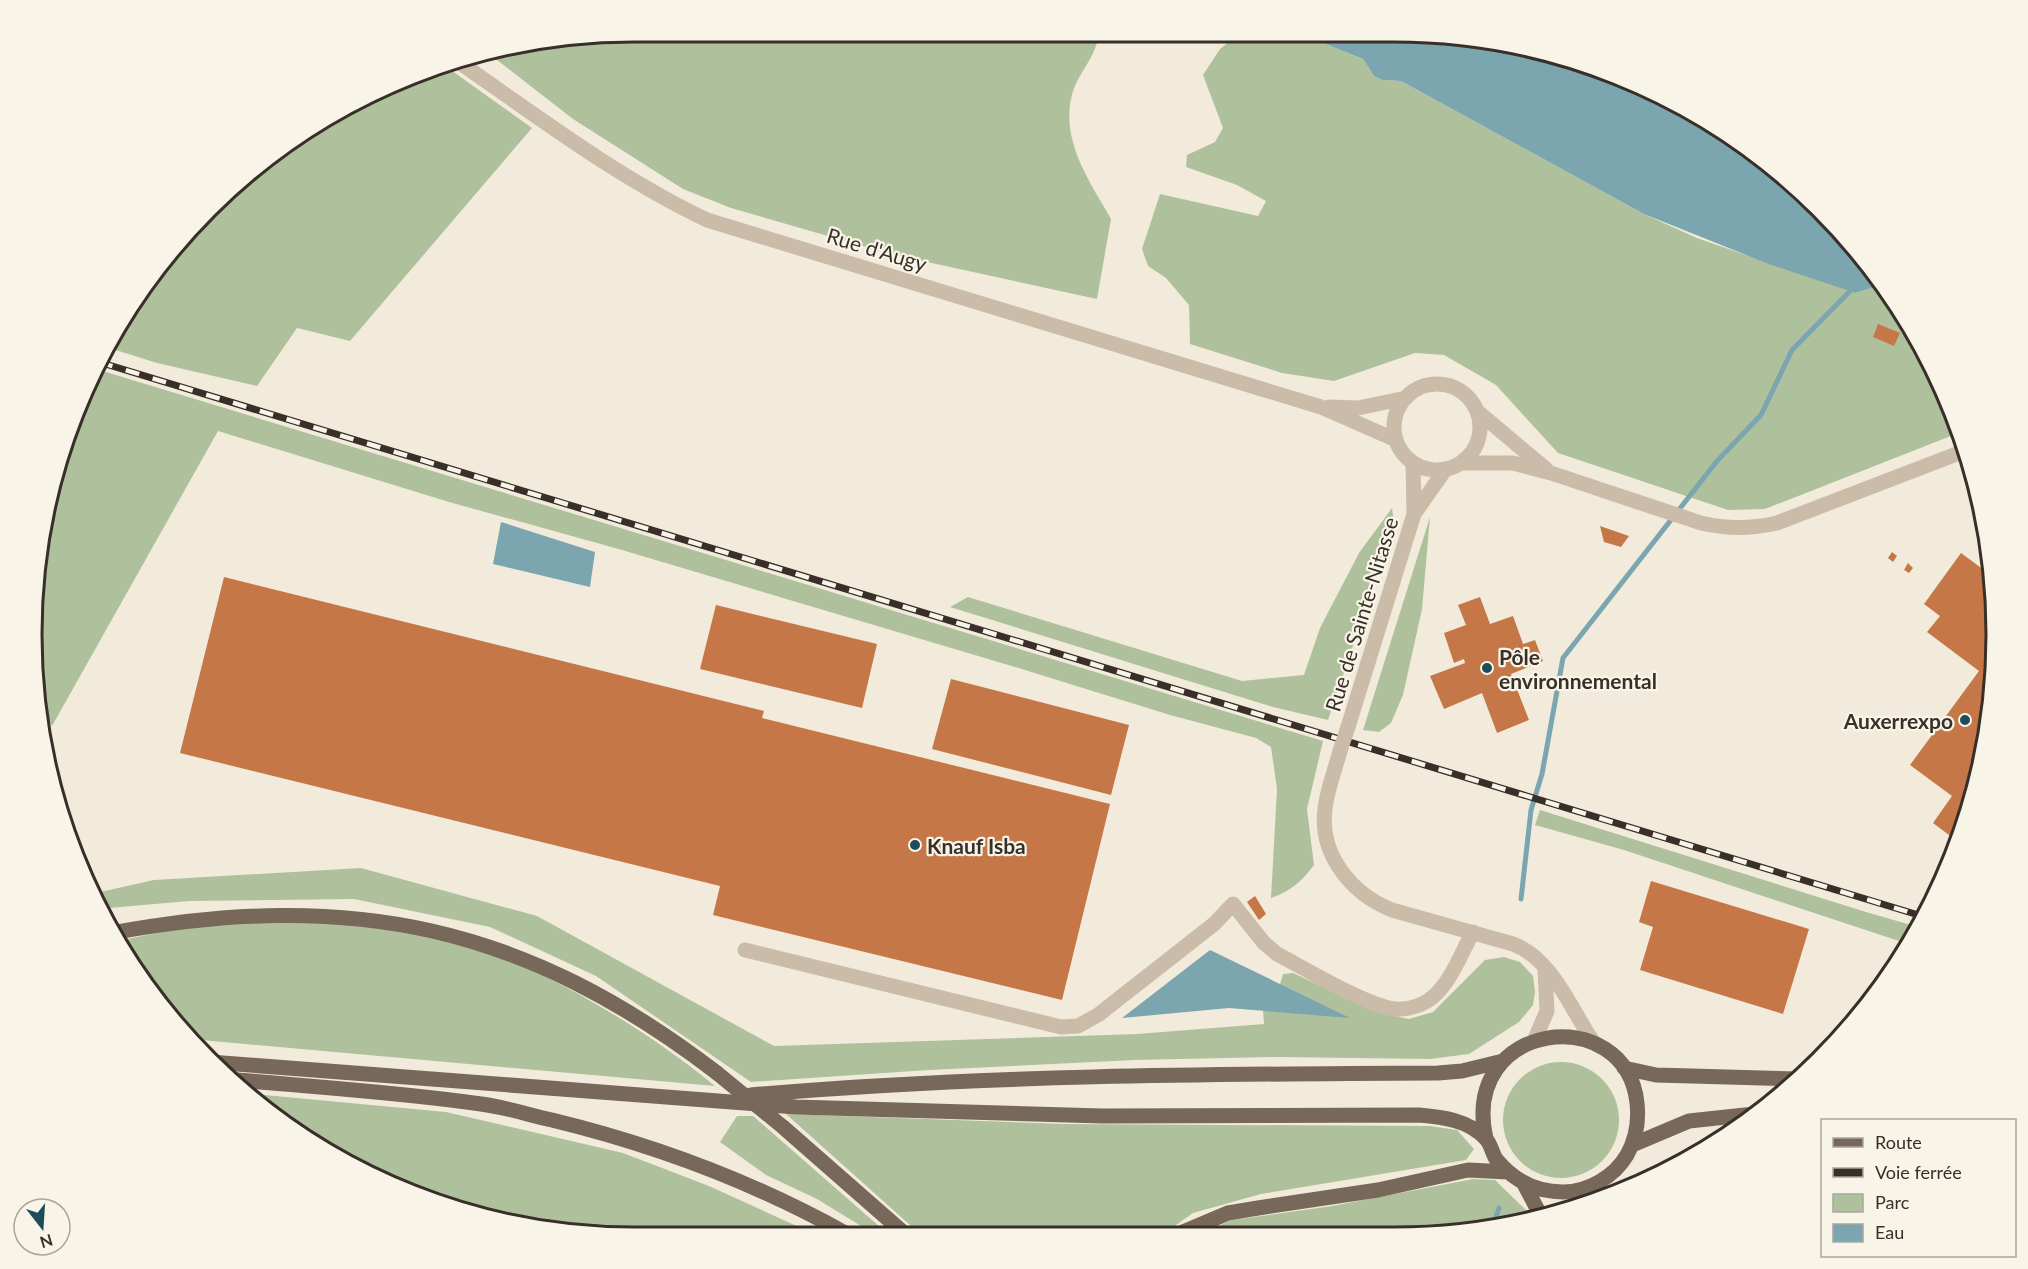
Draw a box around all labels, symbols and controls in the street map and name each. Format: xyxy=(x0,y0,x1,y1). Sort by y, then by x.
street label: Rue d'Augy xyxy=(824,222,930,276)
street label: Rue de Sainte-Nitasse xyxy=(1320,514,1402,714)
place label: Pôle environnemental xyxy=(1499,644,1657,693)
marker: Pôle environnemental xyxy=(1480,661,1494,675)
place label: Auxerrexpo xyxy=(1843,708,1953,733)
marker: Auxerrexpo xyxy=(1958,713,1972,727)
place label: Knauf Isba xyxy=(927,833,1026,858)
marker: Knauf Isba xyxy=(908,838,922,852)
legend xyxy=(1821,1119,2016,1257)
text: Route xyxy=(1875,1131,1922,1153)
text: Voie ferrée xyxy=(1875,1161,1962,1183)
text: Parc xyxy=(1875,1191,1910,1213)
north arrow xyxy=(12,1197,72,1257)
text: Eau xyxy=(1875,1221,1904,1243)
text: N xyxy=(38,1231,55,1253)

